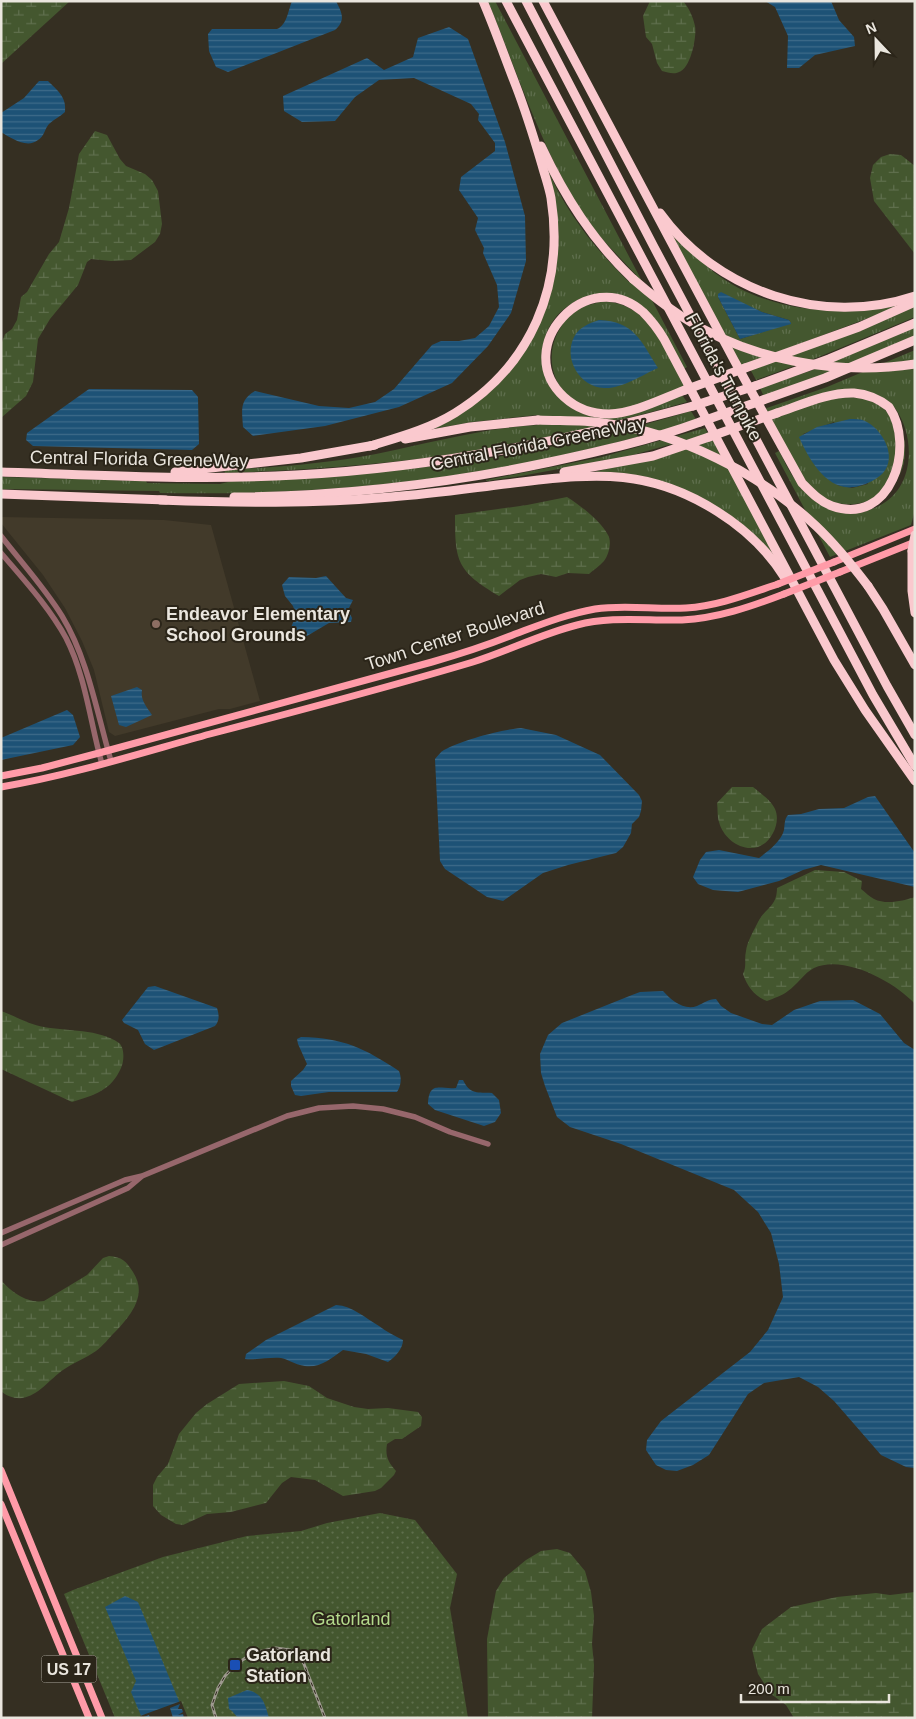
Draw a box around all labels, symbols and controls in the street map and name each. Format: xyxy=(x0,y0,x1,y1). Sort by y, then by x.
north arrow xyxy=(851,15,901,65)
text: N xyxy=(863,19,879,37)
street label: Florida's Turnpike xyxy=(682,310,766,444)
street label: Central Florida GreeneWay xyxy=(429,413,647,475)
street label: Central Florida GreeneWay xyxy=(30,447,248,471)
street label: Town Center Boulevard xyxy=(363,598,547,674)
place label: Endeavor Elementary School Grounds xyxy=(166,604,350,645)
marker: Endeavor Elementary School Grounds xyxy=(150,618,162,630)
park label: Gatorland xyxy=(311,1609,391,1629)
place label: Gatorland Station xyxy=(246,1645,331,1686)
road number: US 17 xyxy=(42,1656,96,1682)
marker: Gatorland Station xyxy=(228,1658,242,1672)
scale bar xyxy=(741,1672,888,1704)
text: 200 m xyxy=(748,1680,790,1697)

